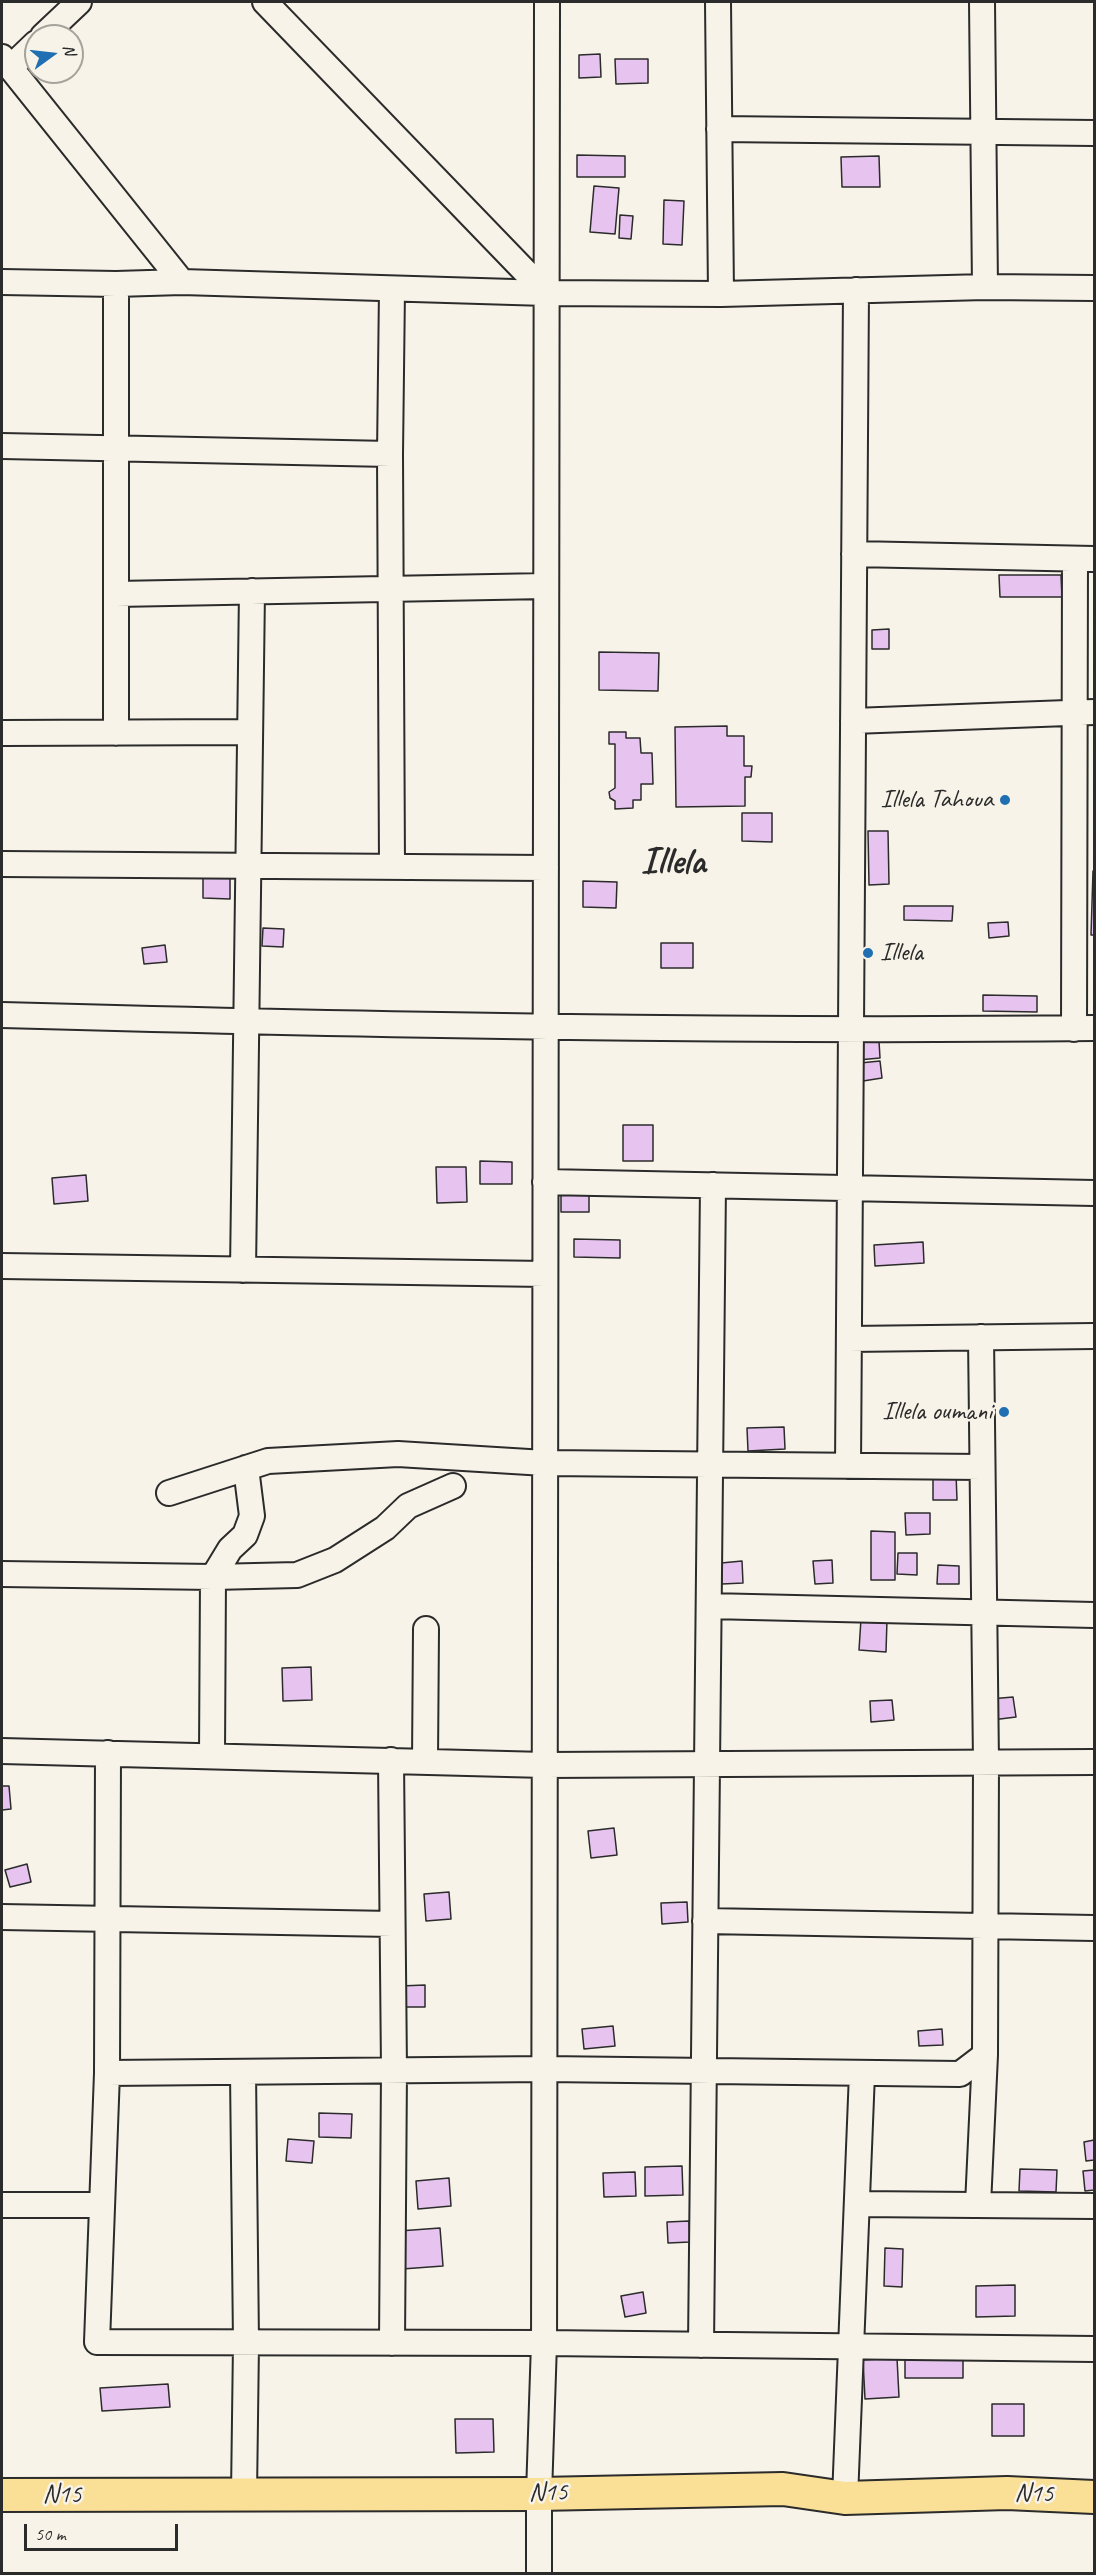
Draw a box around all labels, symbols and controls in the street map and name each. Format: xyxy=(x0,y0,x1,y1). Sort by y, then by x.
north arrow xyxy=(24,24,84,84)
text: N xyxy=(59,42,80,57)
place label: Illela Tahoua xyxy=(881,784,993,816)
marker: Illela Tahoua xyxy=(998,793,1012,807)
district label: Illela xyxy=(641,840,705,886)
place label: Illela xyxy=(880,937,923,969)
marker: Illela xyxy=(861,946,875,960)
place label: Illela oumani xyxy=(882,1396,992,1428)
marker: Illela oumani xyxy=(997,1405,1011,1419)
street label: N15 xyxy=(528,2477,568,2509)
street label: N15 xyxy=(1014,2478,1054,2510)
street label: N15 xyxy=(43,2479,81,2511)
scale bar xyxy=(27,2512,182,2550)
text: 50 m xyxy=(35,2523,66,2545)

